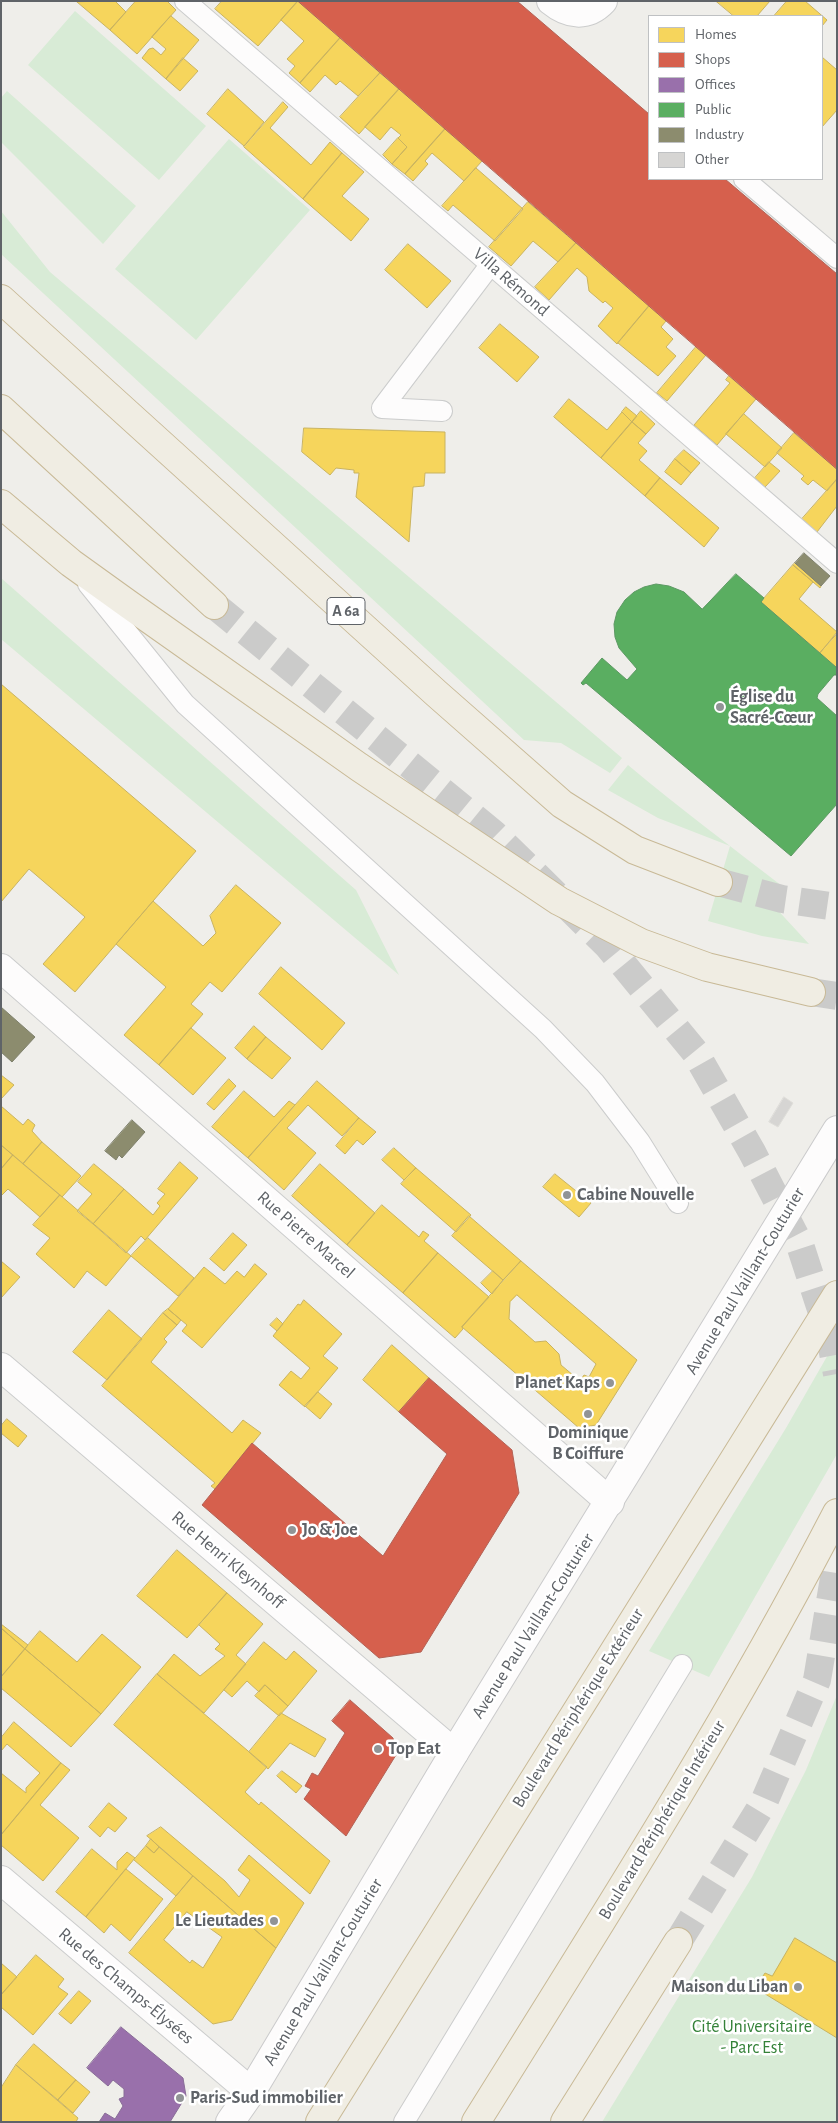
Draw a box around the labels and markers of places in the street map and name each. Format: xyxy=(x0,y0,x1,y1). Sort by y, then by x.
place label: Église du Sacré-Cœur xyxy=(730,686,813,729)
marker: Église du Sacré-Cœur xyxy=(714,701,726,713)
place label: Cabine Nouvelle xyxy=(577,1184,694,1206)
marker: Cabine Nouvelle xyxy=(561,1189,573,1201)
place label: Planet Kaps xyxy=(515,1372,600,1394)
marker: Planet Kaps xyxy=(604,1377,616,1389)
marker: Dominique B Coiffure xyxy=(582,1408,594,1420)
place label: Dominique B Coiffure xyxy=(547,1422,629,1465)
place label: Jo & Joe xyxy=(302,1519,358,1541)
marker: Jo & Joe xyxy=(286,1524,298,1536)
place label: Top Eat xyxy=(388,1738,440,1760)
marker: Top Eat xyxy=(372,1743,384,1755)
place label: Le Lieutades xyxy=(175,1910,264,1932)
marker: Le Lieutades xyxy=(268,1915,280,1927)
place label: Maison du Liban xyxy=(671,1976,788,1998)
marker: Maison du Liban xyxy=(792,1981,804,1993)
place label: Paris-Sud immobilier xyxy=(190,2087,343,2109)
marker: Paris-Sud immobilier xyxy=(174,2092,186,2104)

